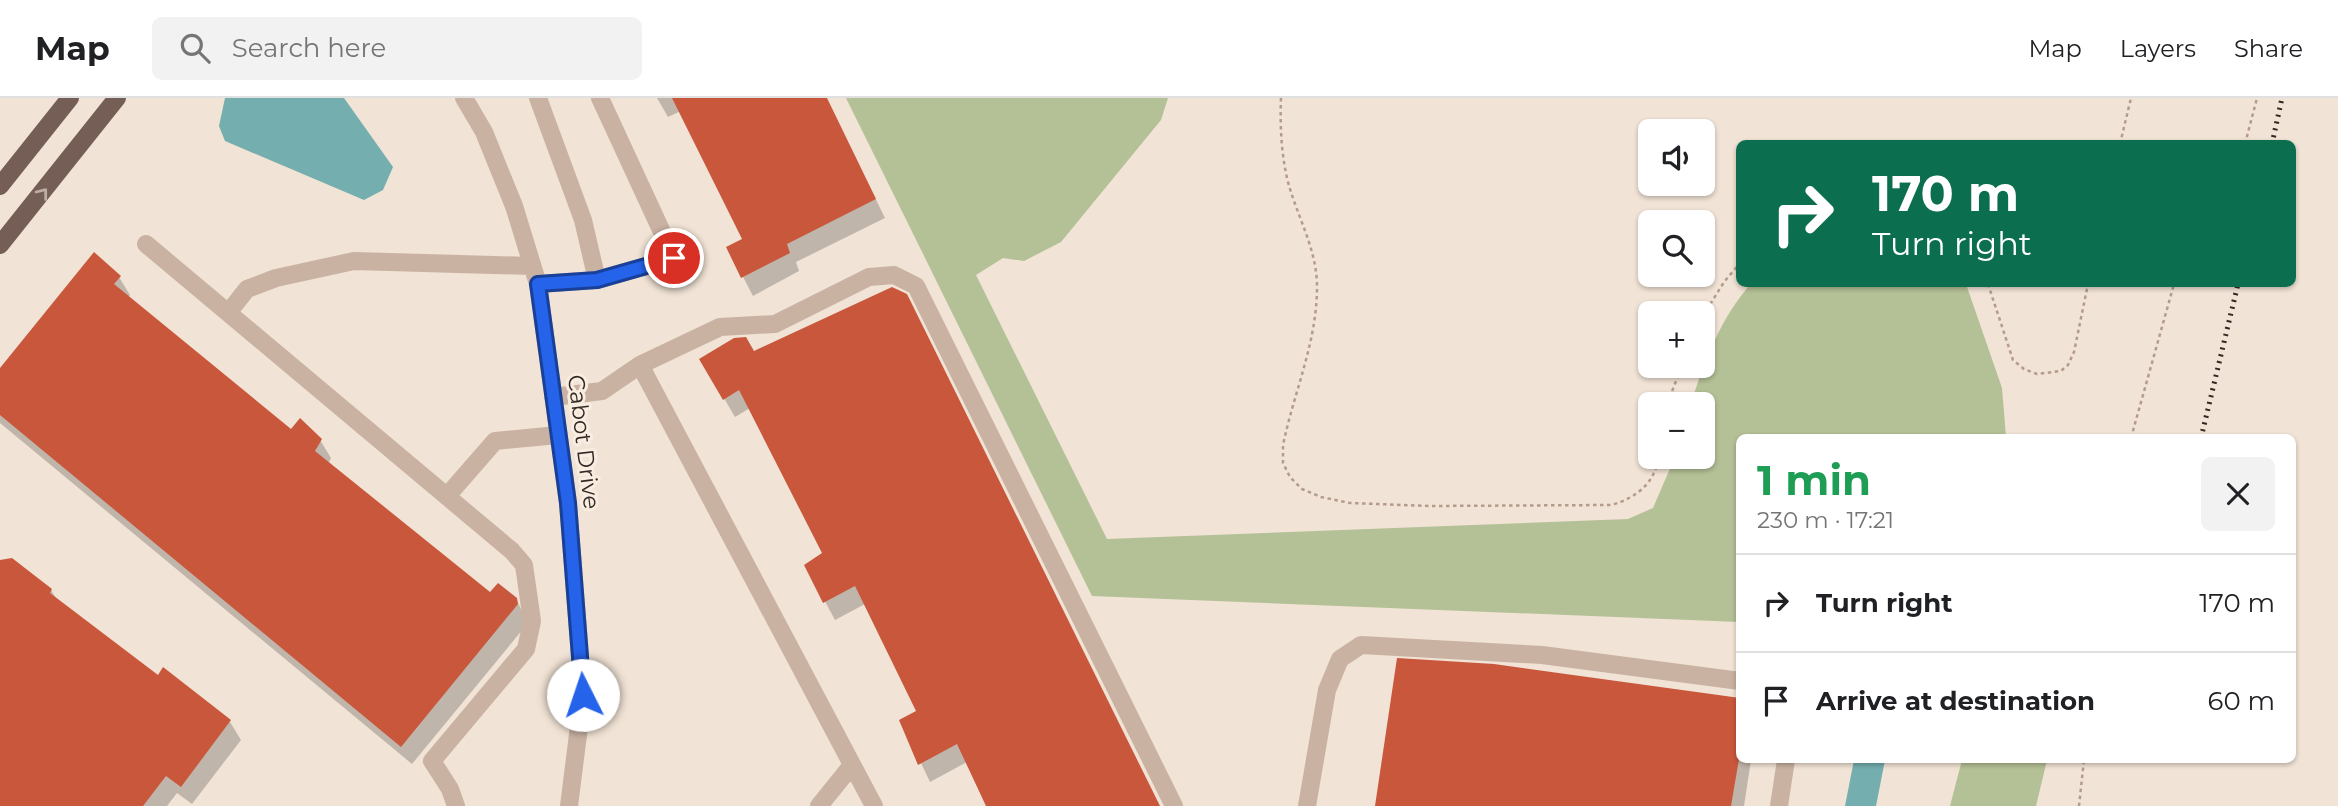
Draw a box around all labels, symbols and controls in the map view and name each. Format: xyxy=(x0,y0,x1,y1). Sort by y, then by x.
search box xyxy=(152,17,642,80)
text: Map xyxy=(35,28,110,68)
icon: search xyxy=(176,29,214,67)
text: Search here xyxy=(232,32,386,64)
text: Map xyxy=(2028,34,2082,63)
text: Layers xyxy=(2120,34,2196,63)
text: Share xyxy=(2234,34,2303,63)
map controls xyxy=(1638,119,1715,469)
button: sound xyxy=(1638,119,1715,196)
text: 170 m xyxy=(1872,164,2019,223)
icon: right xyxy=(1757,168,1848,259)
one-way arrow xyxy=(35,188,47,201)
button: search xyxy=(1638,210,1715,287)
text: Turn right xyxy=(1872,224,2032,263)
pin xyxy=(644,228,704,288)
icon: arrive xyxy=(655,239,693,277)
button: + xyxy=(1638,301,1715,378)
street label: Cabot Drive xyxy=(562,373,606,511)
button: − xyxy=(1638,392,1715,469)
text: 1 min xyxy=(1757,454,1871,506)
button: close xyxy=(2201,457,2275,531)
text: 230 m · 17:21 xyxy=(1757,506,1894,534)
icon: right xyxy=(1757,584,1795,622)
text: Turn right xyxy=(1816,587,1952,619)
text: 170 m xyxy=(2199,587,2275,619)
position arrow xyxy=(546,658,620,732)
icon: arrive xyxy=(1757,682,1795,720)
text: Arrive at destination xyxy=(1816,685,2095,717)
text: 60 m xyxy=(2208,685,2275,717)

